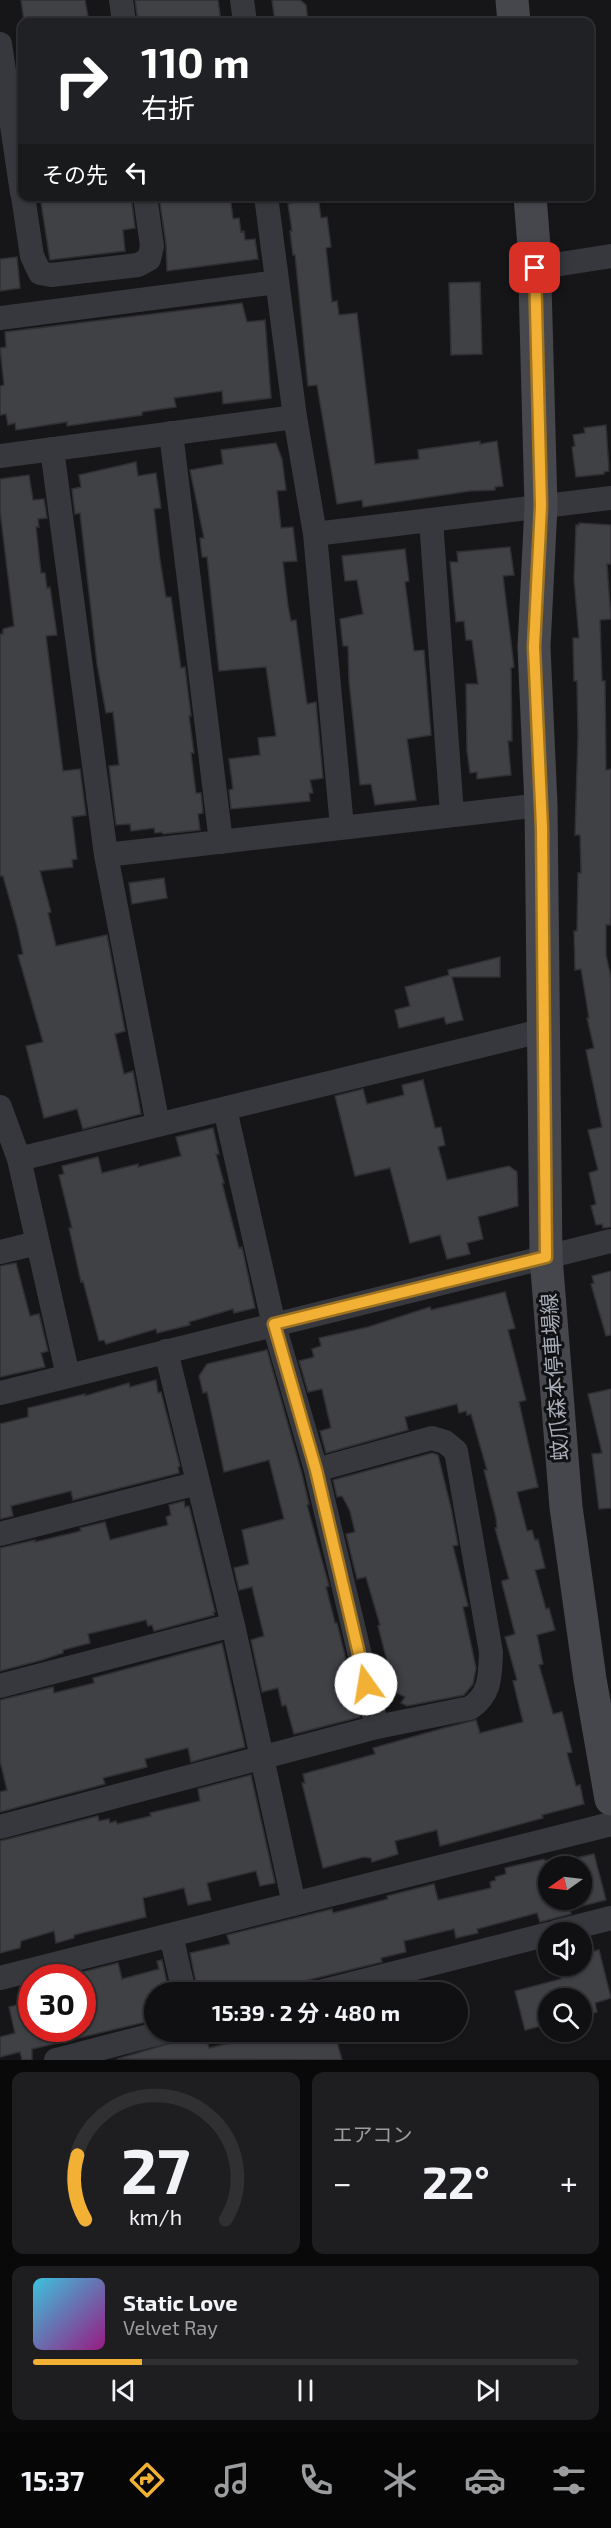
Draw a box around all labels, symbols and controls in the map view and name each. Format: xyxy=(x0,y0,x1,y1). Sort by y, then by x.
text: 110 m xyxy=(141,36,250,86)
icon: right xyxy=(42,42,120,120)
text: 右折 xyxy=(141,91,195,123)
icon: left xyxy=(120,156,153,189)
text: その先 xyxy=(42,161,108,187)
pin xyxy=(509,242,560,293)
icon: arrive xyxy=(518,251,551,284)
street label: 蚊爪森本停車場線 xyxy=(535,1292,572,1462)
position arrow xyxy=(334,1652,398,1716)
north arrow xyxy=(538,1856,592,1910)
map controls xyxy=(538,1856,592,2042)
button: sound xyxy=(538,1922,592,1976)
speed limit sign: 30 xyxy=(18,1964,96,2042)
button: search xyxy=(538,1988,592,2042)
text: 15:39 · 2 分 · 480 m xyxy=(212,1999,400,2025)
text: エアコン xyxy=(333,2122,413,2146)
text: 27 xyxy=(121,2132,190,2207)
text: 22° xyxy=(422,2154,490,2208)
text: − xyxy=(333,2162,352,2202)
text: + xyxy=(560,2162,578,2202)
text: km/h xyxy=(129,2204,182,2229)
text: Static Love xyxy=(123,2289,238,2315)
text: Velvet Ray xyxy=(123,2315,218,2339)
icon: previous xyxy=(107,2374,140,2407)
icon: pause xyxy=(289,2374,322,2407)
icon: next xyxy=(471,2374,504,2407)
icon: directions xyxy=(126,2459,168,2501)
icon: music xyxy=(211,2459,253,2501)
icon: phone xyxy=(295,2459,337,2501)
icon: climate xyxy=(379,2459,421,2501)
icon: car xyxy=(464,2459,506,2501)
icon: filters xyxy=(548,2459,590,2501)
text: 15:37 xyxy=(21,2464,84,2496)

